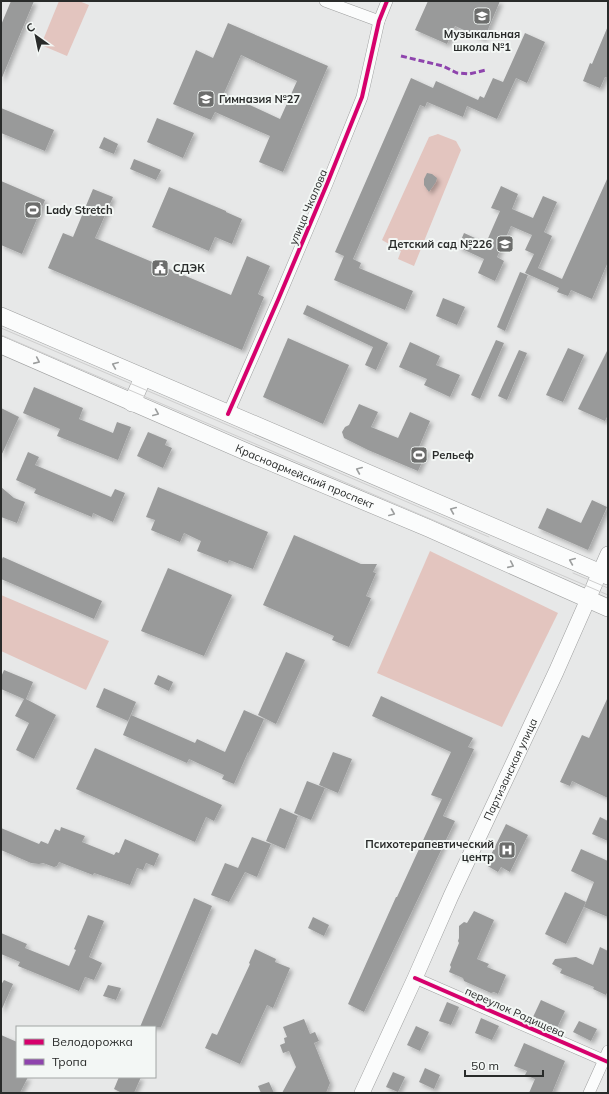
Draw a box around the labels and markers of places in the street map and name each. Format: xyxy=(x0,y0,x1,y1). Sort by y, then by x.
school or university icon: Музыкальная школа №1 xyxy=(472,6,492,26)
place label: Музыкальная школа №1 xyxy=(444,27,520,54)
school or university icon: Гимназия №27 xyxy=(196,89,216,109)
place label: Гимназия №27 xyxy=(219,92,300,106)
sports icon: Lady Stretch xyxy=(23,200,43,220)
place label: Lady Stretch xyxy=(46,203,113,217)
school or university icon: Детский сад №226 xyxy=(495,234,515,254)
place label: Детский сад №226 xyxy=(388,237,492,251)
public building icon: СДЭК xyxy=(150,258,170,278)
place label: СДЭК xyxy=(173,261,205,275)
sports icon: Рельеф xyxy=(409,445,429,465)
place label: Рельеф xyxy=(432,448,474,462)
place label: Психотерапевтический центр xyxy=(365,837,494,864)
hospital icon: Психотерапевтический центр xyxy=(497,840,517,860)

